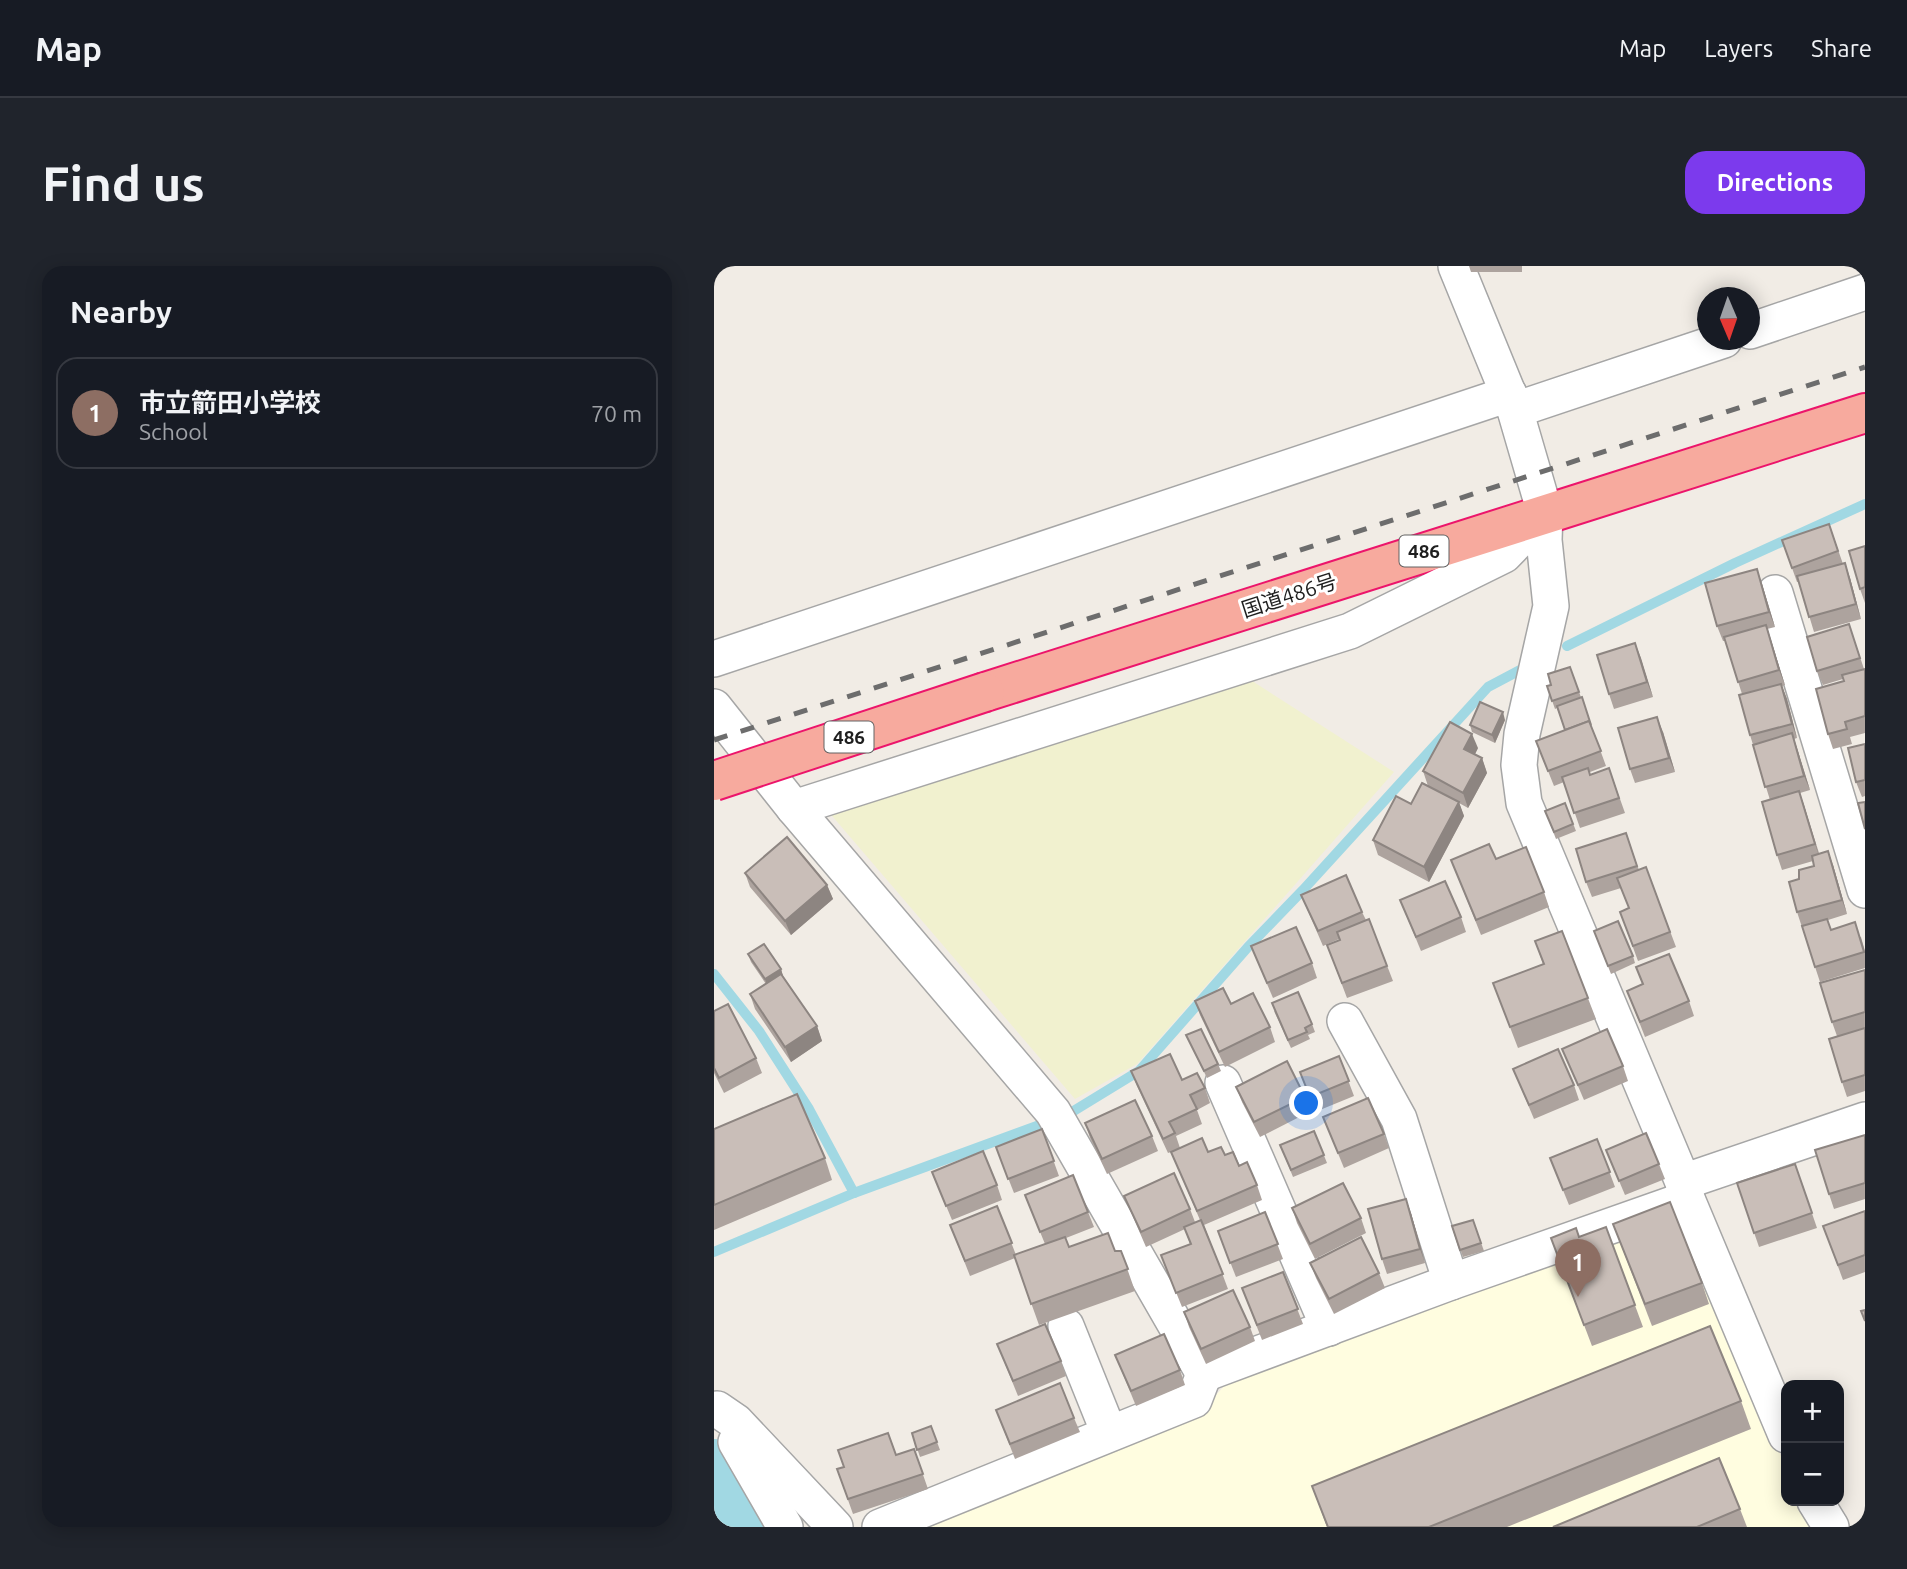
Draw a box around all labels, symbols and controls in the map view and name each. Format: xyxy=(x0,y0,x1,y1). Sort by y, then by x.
text: Map xyxy=(35,30,102,67)
text: Map xyxy=(1619,35,1666,62)
text: Layers xyxy=(1704,35,1773,62)
text: Share xyxy=(1811,35,1872,62)
button: Directions xyxy=(1685,151,1865,214)
text: Find us xyxy=(42,155,205,210)
north arrow xyxy=(1697,287,1760,350)
text: Nearby xyxy=(70,295,172,329)
text: 市立箭田小学校 xyxy=(139,388,321,417)
text: 1 xyxy=(89,401,101,426)
text: 70 m xyxy=(591,401,642,426)
text: School xyxy=(139,419,208,444)
road number: 486 xyxy=(1400,536,1448,566)
street label: 国道486号 xyxy=(1238,568,1340,622)
road number: 486 xyxy=(824,722,874,752)
your location xyxy=(1289,1086,1323,1120)
pin: 1 xyxy=(1555,1239,1601,1297)
map controls xyxy=(1781,1380,1844,1506)
button: + xyxy=(1781,1380,1844,1443)
button: − xyxy=(1781,1443,1844,1506)

